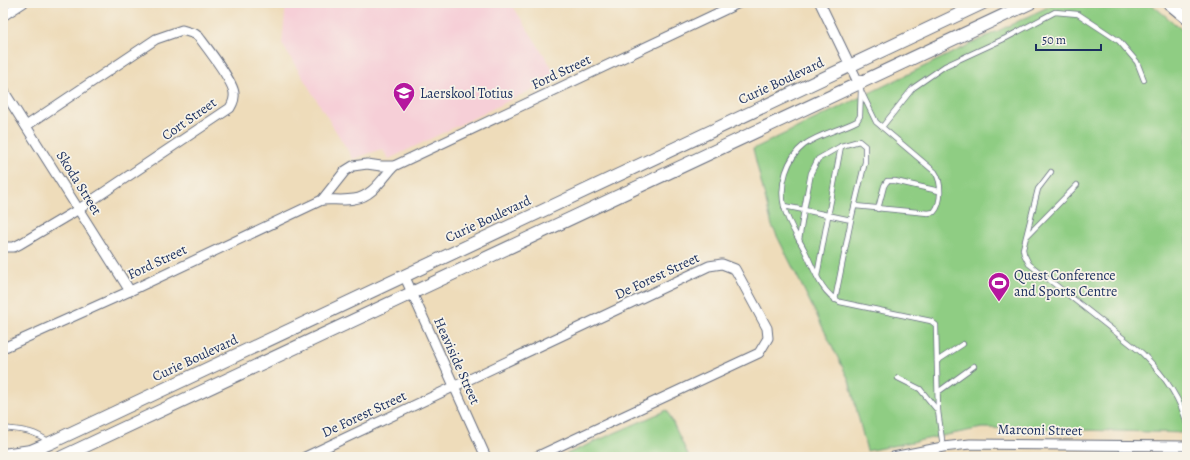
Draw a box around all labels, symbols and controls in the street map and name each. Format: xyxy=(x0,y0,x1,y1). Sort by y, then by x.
scale bar xyxy=(1036,26,1101,52)
text: 50 m xyxy=(1042,32,1066,48)
street label: Ford Street xyxy=(528,50,594,94)
street label: Curie Boulevard xyxy=(735,53,827,109)
school or university icon: Laerskool Totius xyxy=(391,80,417,113)
place label: Laerskool Totius xyxy=(420,84,513,103)
street label: Cort Street xyxy=(158,93,220,145)
street label: Skoda Street xyxy=(52,147,106,219)
street label: Curie Boulevard xyxy=(442,191,534,247)
street label: Ford Street xyxy=(124,240,190,284)
street label: De Forest Street xyxy=(612,248,703,304)
place label: Quest Conference and Sports Centre xyxy=(1014,266,1117,301)
sports icon: Quest Conference and Sports Centre xyxy=(986,270,1012,303)
street label: Heaviside Street xyxy=(429,314,485,408)
street label: Curie Boulevard xyxy=(149,330,241,386)
street label: De Forest Street xyxy=(319,386,410,442)
street label: Marconi Street xyxy=(997,420,1083,440)

